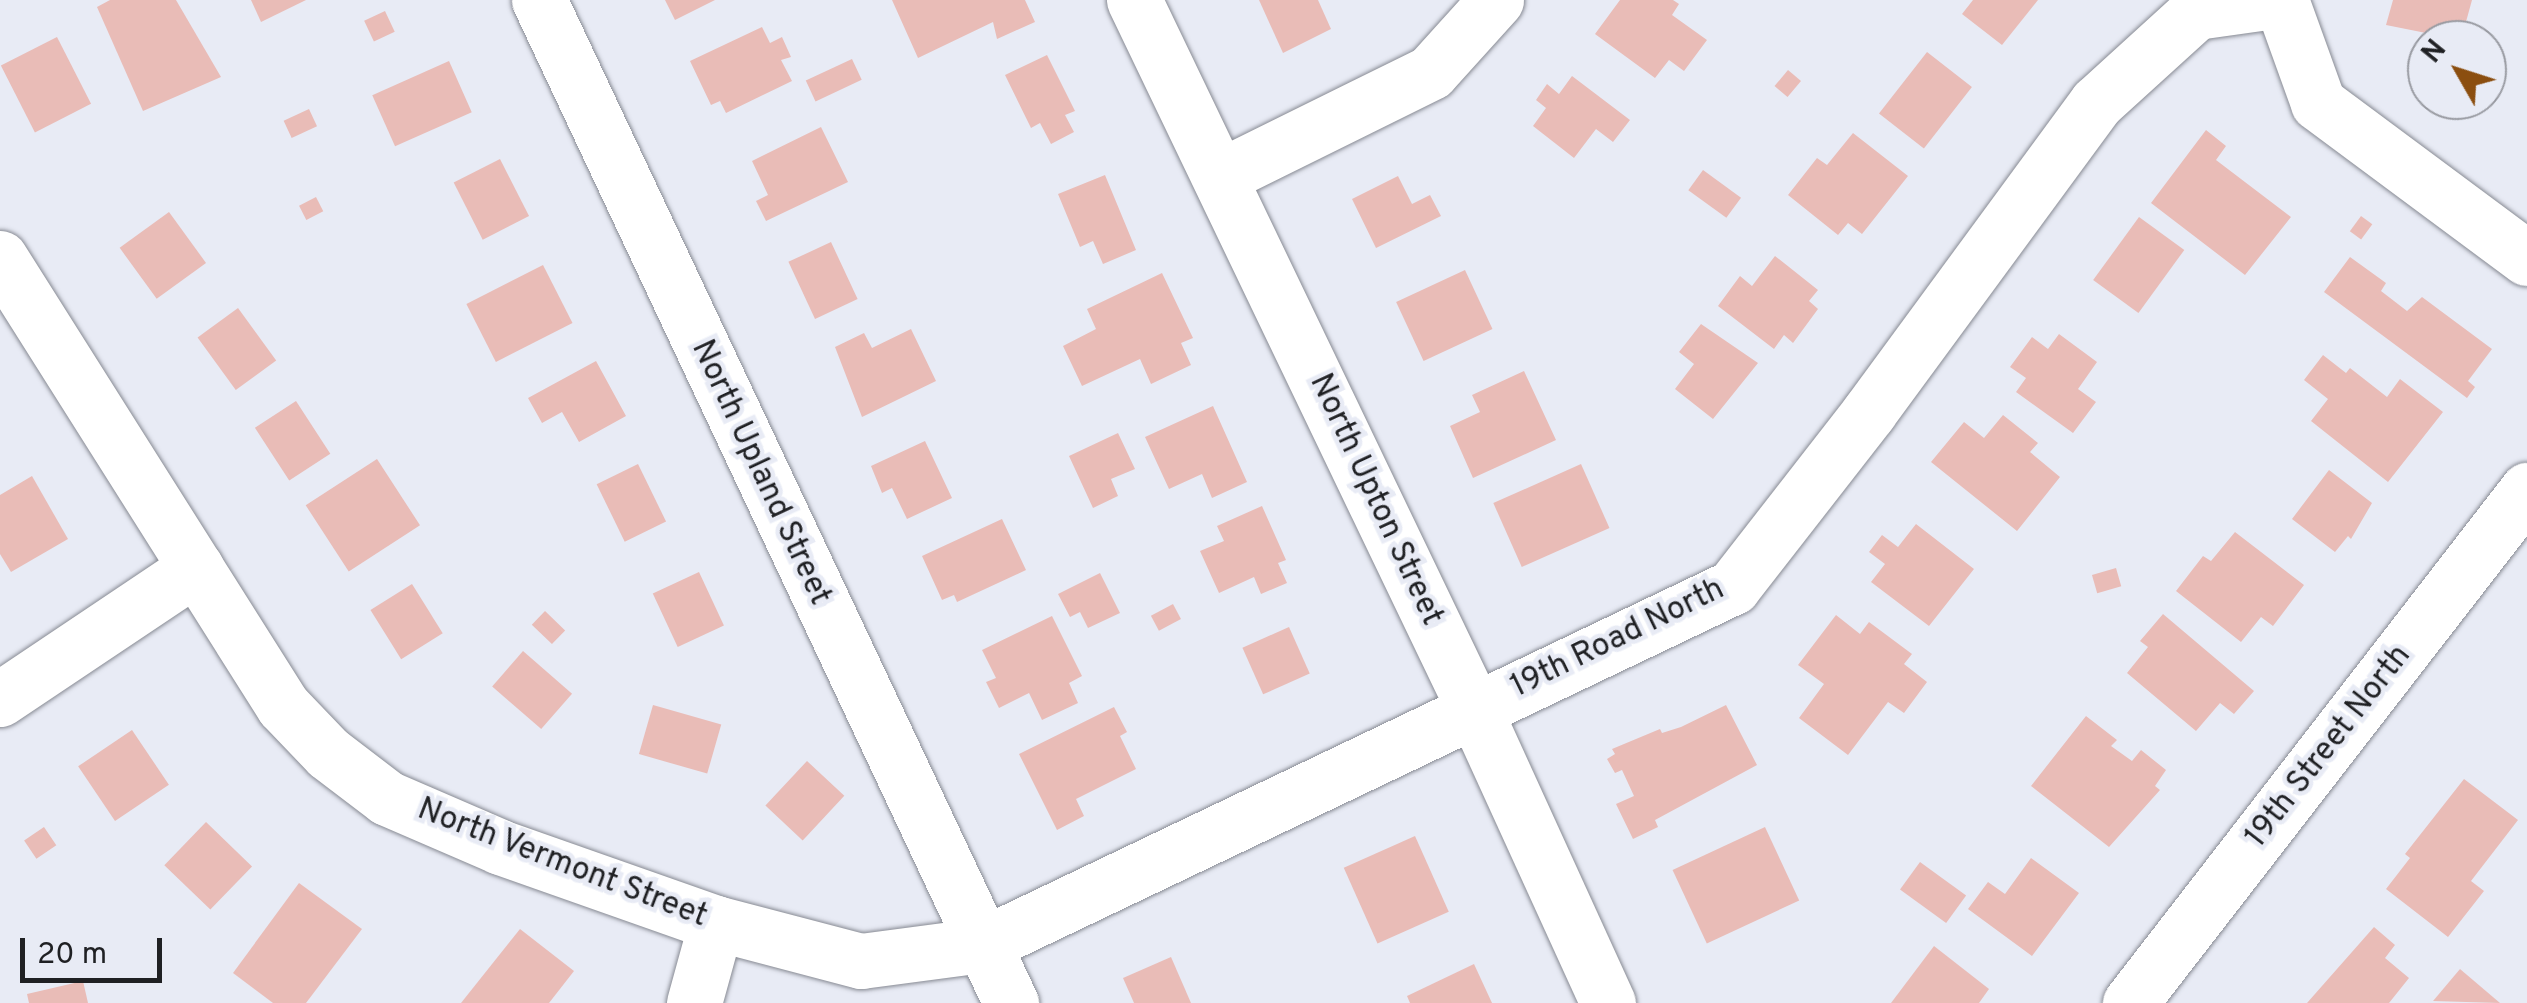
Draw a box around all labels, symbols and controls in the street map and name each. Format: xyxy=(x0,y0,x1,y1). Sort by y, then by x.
north arrow xyxy=(2407,20,2507,120)
text: N xyxy=(2415,33,2456,72)
street label: North Upland Street xyxy=(682,334,838,612)
street label: North Upton Street xyxy=(1300,368,1450,632)
street label: 19th Road North xyxy=(1505,571,1731,707)
street label: 19th Street North xyxy=(2238,638,2420,856)
street label: North Vermont Street xyxy=(411,791,713,937)
scale bar xyxy=(25,918,168,980)
text: 20 m xyxy=(37,937,107,974)

